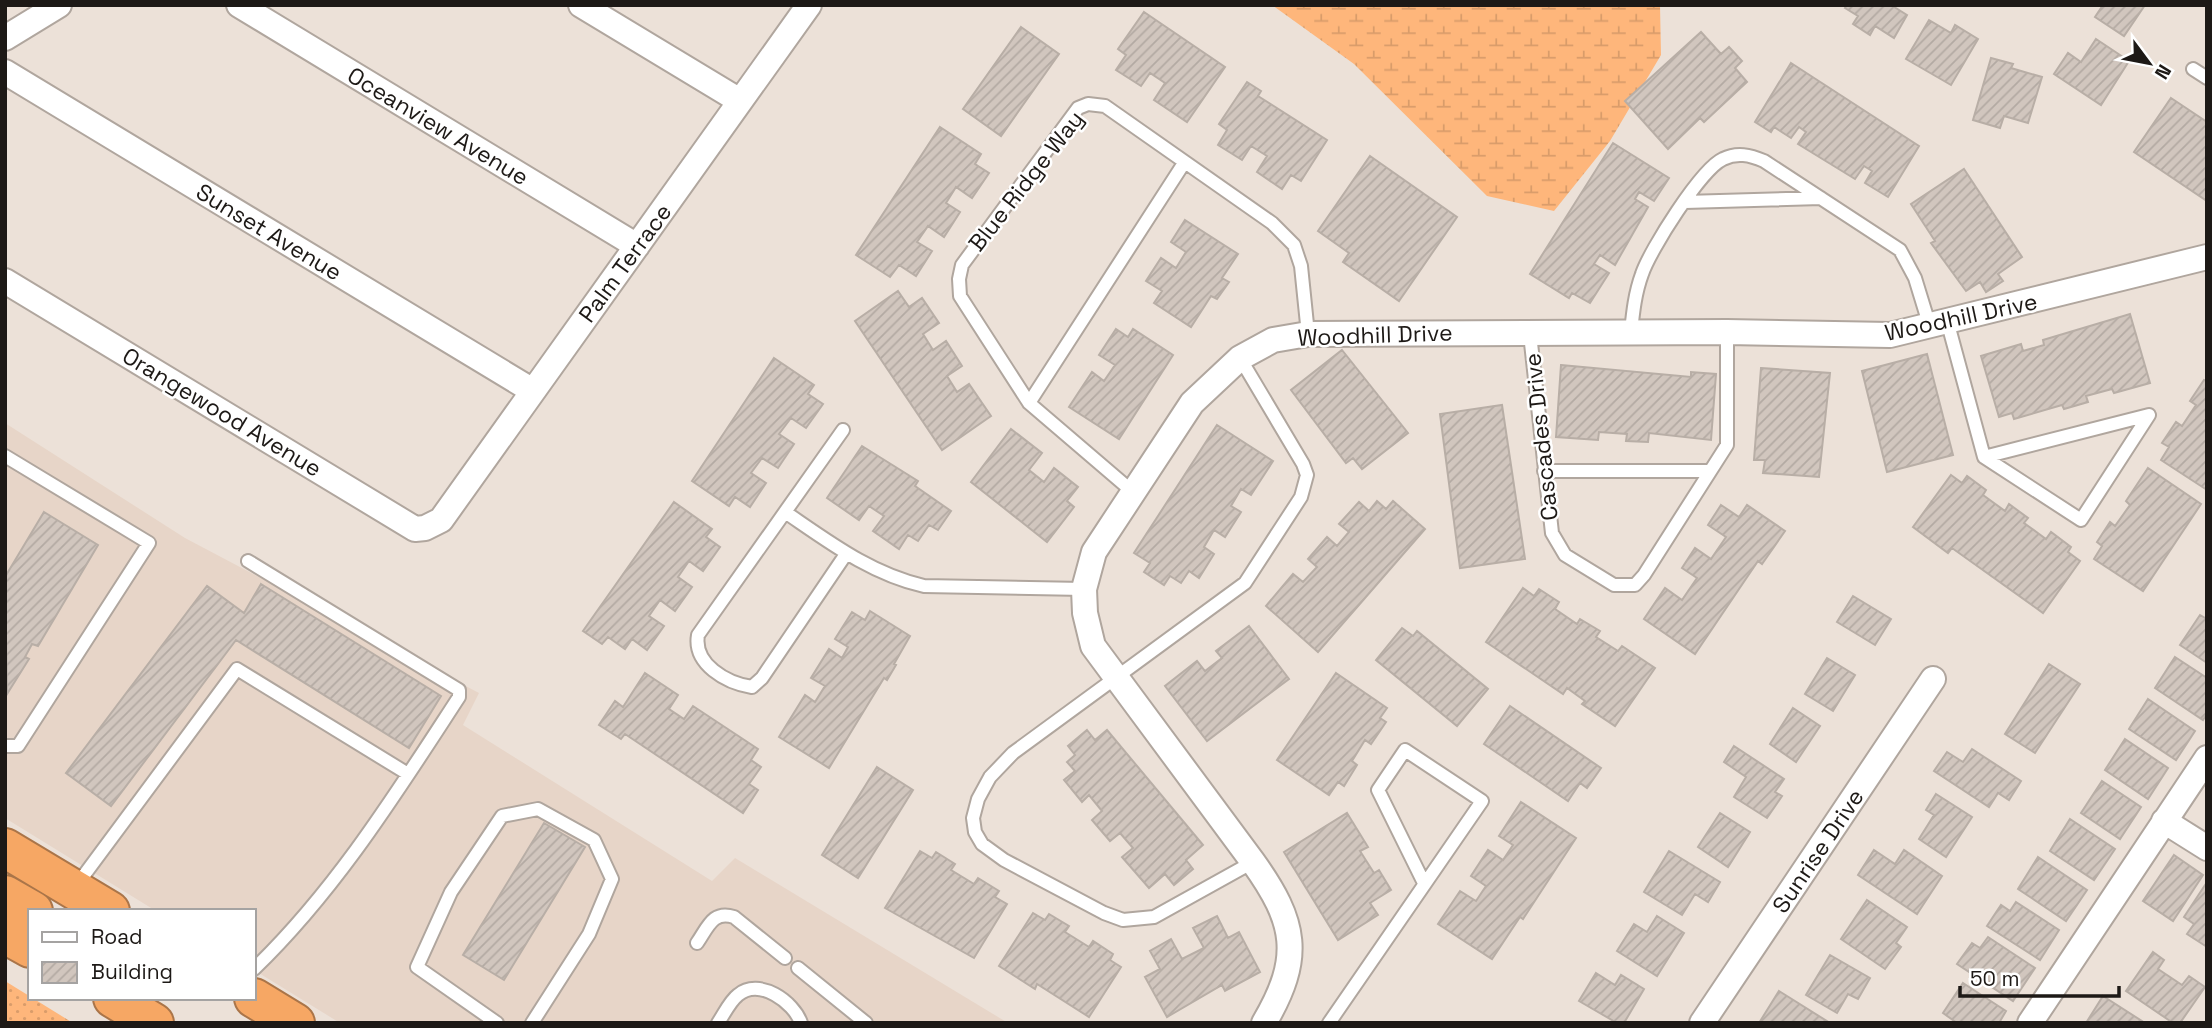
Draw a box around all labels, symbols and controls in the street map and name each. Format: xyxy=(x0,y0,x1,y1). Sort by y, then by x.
north arrow xyxy=(2114,28,2184,98)
street label: Oceanview Avenue xyxy=(342,60,534,192)
text: N xyxy=(2149,60,2177,84)
street label: Blue Ridge Way xyxy=(962,105,1090,257)
street label: Sunset Avenue xyxy=(191,177,347,287)
street label: Palm Terrace xyxy=(572,198,678,328)
street label: Woodhill Drive xyxy=(1882,286,2040,348)
street label: Woodhill Drive xyxy=(1297,317,1453,353)
street label: Orangewood Avenue xyxy=(117,341,327,483)
street label: Cascades Drive xyxy=(1517,352,1565,522)
street label: Sunrise Drive xyxy=(1765,783,1871,919)
legend xyxy=(28,909,256,1000)
text: Road xyxy=(91,923,143,950)
scale bar xyxy=(1960,954,2119,998)
text: Building xyxy=(91,958,173,985)
text: 50 m xyxy=(1970,965,2020,992)

